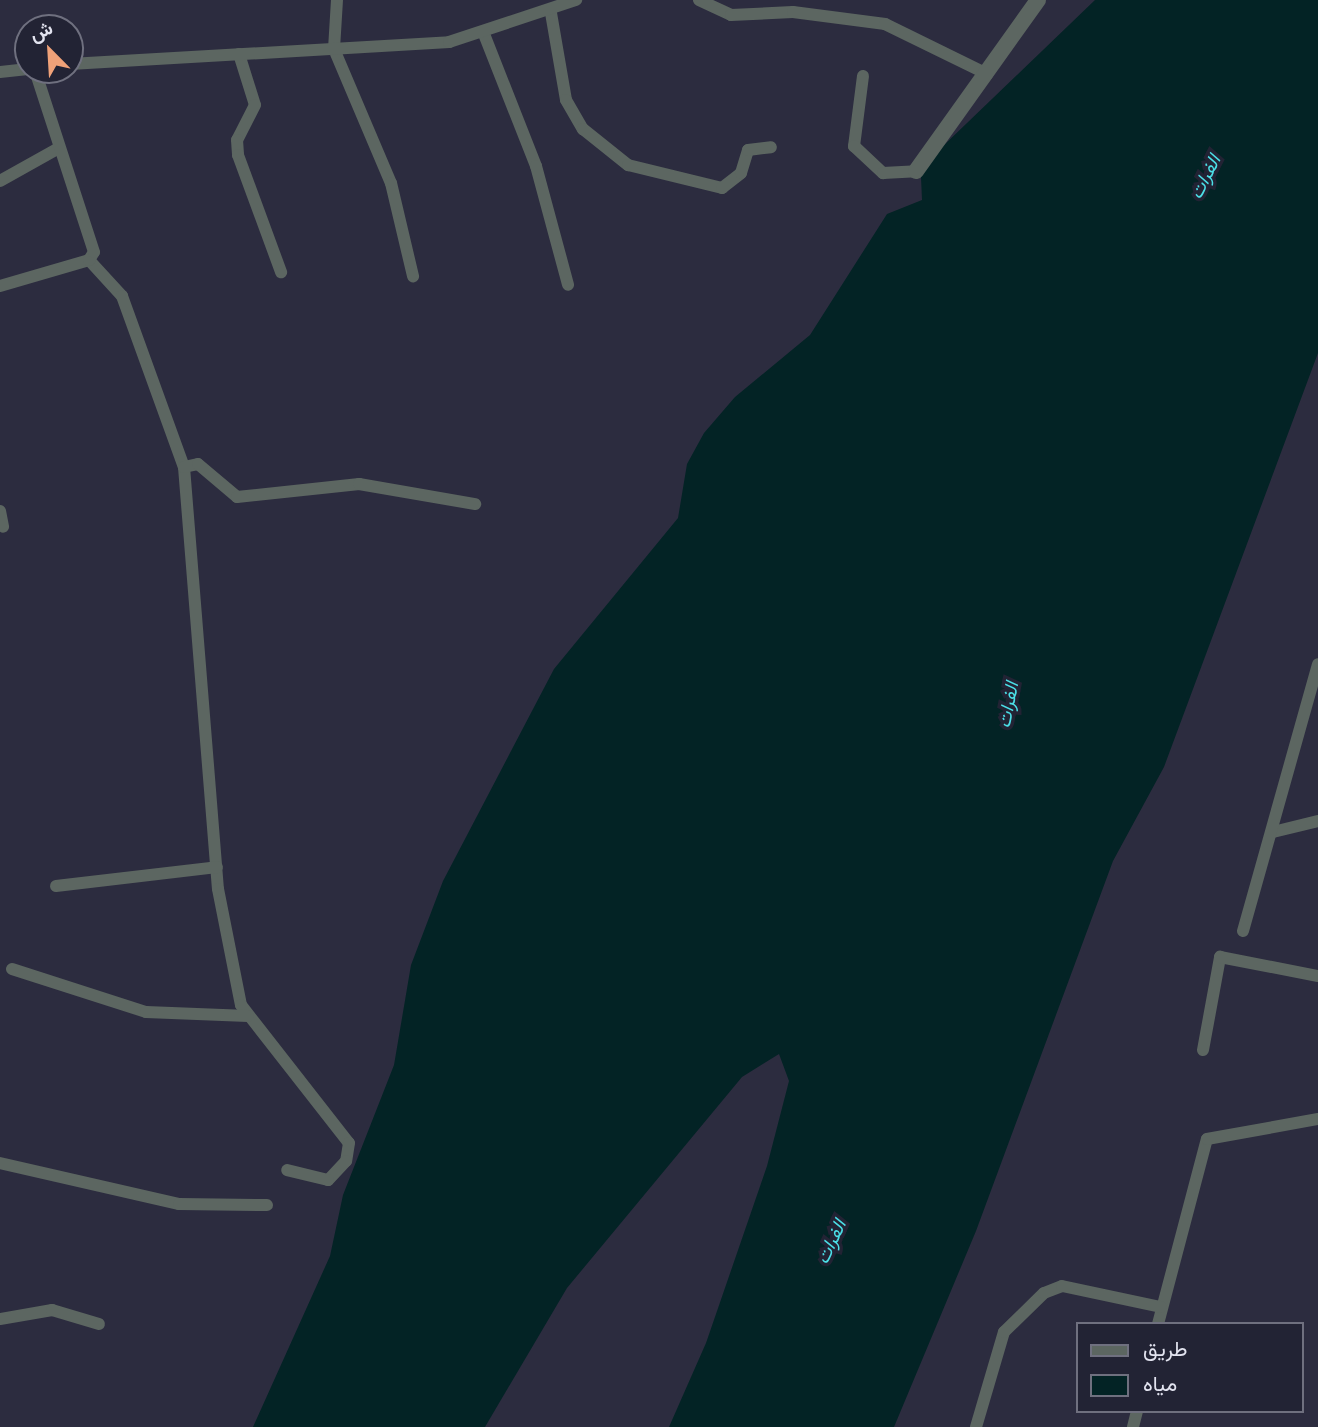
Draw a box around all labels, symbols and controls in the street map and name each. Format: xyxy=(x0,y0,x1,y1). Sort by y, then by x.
north arrow xyxy=(14,14,84,84)
text: ش xyxy=(26,17,56,45)
water label: الفرات xyxy=(1184,151,1226,203)
water label: الفرات xyxy=(992,680,1024,730)
water label: الفرات xyxy=(811,1216,851,1268)
legend xyxy=(1076,1322,1304,1413)
text: طريق xyxy=(1143,1337,1188,1361)
text: مياه xyxy=(1143,1372,1177,1396)

